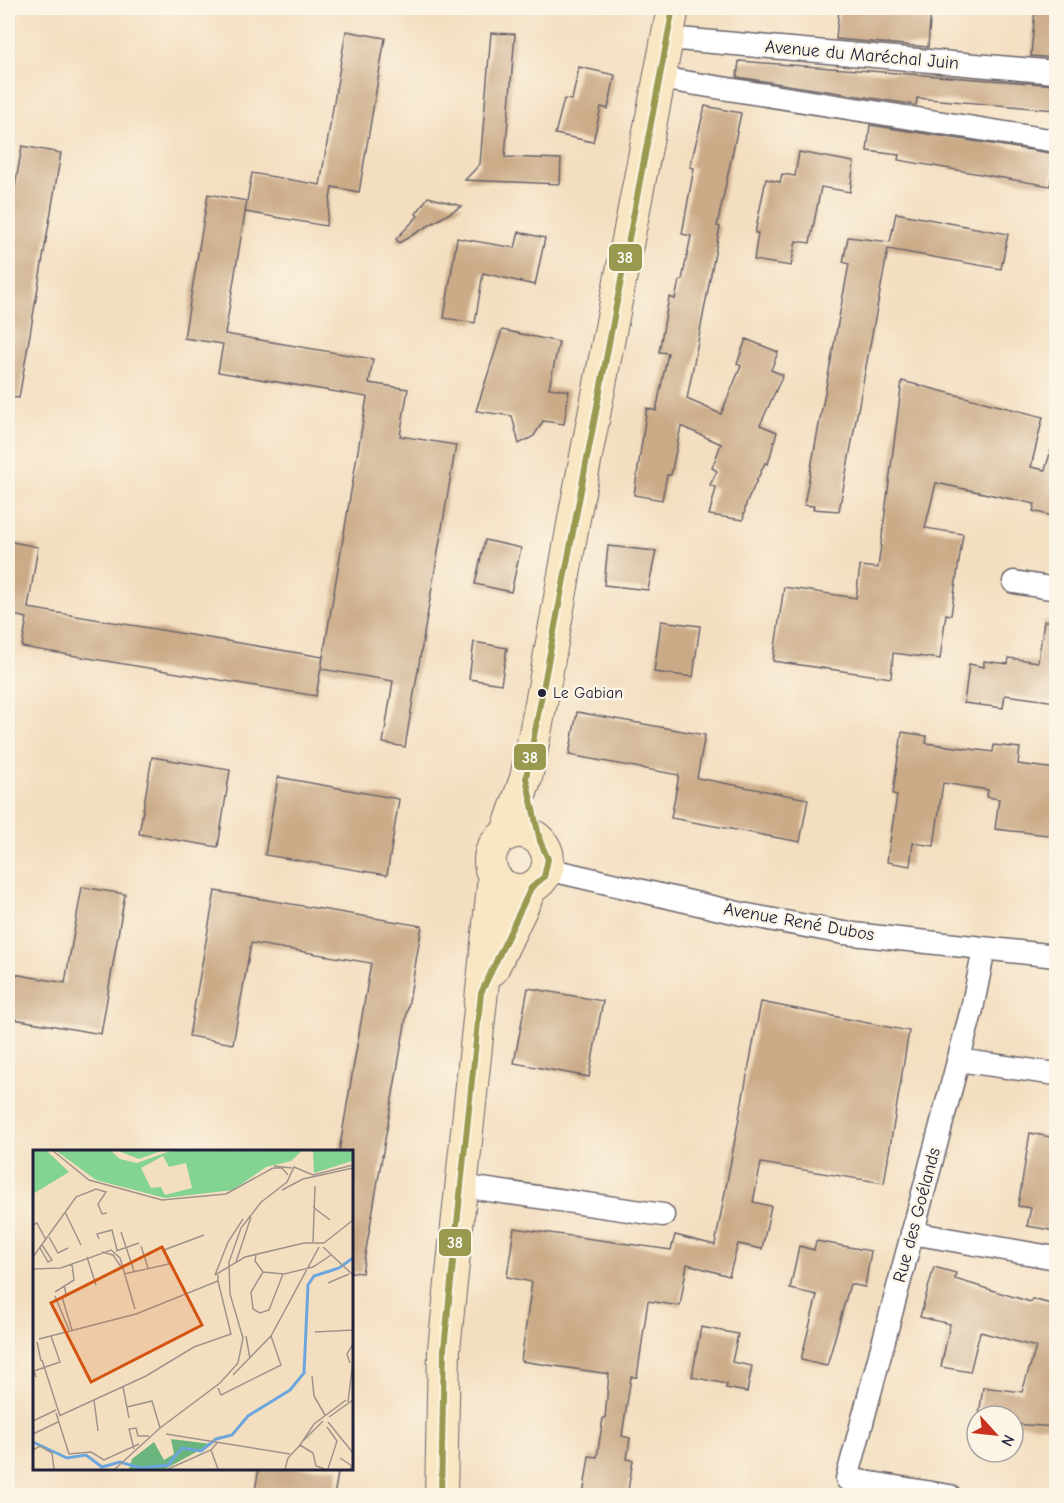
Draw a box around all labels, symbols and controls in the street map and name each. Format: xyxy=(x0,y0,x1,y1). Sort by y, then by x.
street label: Avenue du Maréchal Juin xyxy=(764,36,960,74)
line badge: 38 xyxy=(608,243,643,272)
text: 38 xyxy=(617,249,633,267)
place label: Le Gabian xyxy=(553,684,623,702)
marker: Le Gabian xyxy=(536,687,548,699)
line badge: 38 xyxy=(513,743,547,771)
text: 38 xyxy=(522,749,538,767)
street label: Avenue René Dubos xyxy=(722,898,876,946)
street label: Rue des Goélands xyxy=(889,1145,945,1285)
inset map xyxy=(33,1150,352,1470)
line badge: 38 xyxy=(438,1228,472,1257)
text: 38 xyxy=(447,1234,463,1252)
north arrow xyxy=(965,1404,1025,1464)
text: N xyxy=(997,1432,1018,1449)

